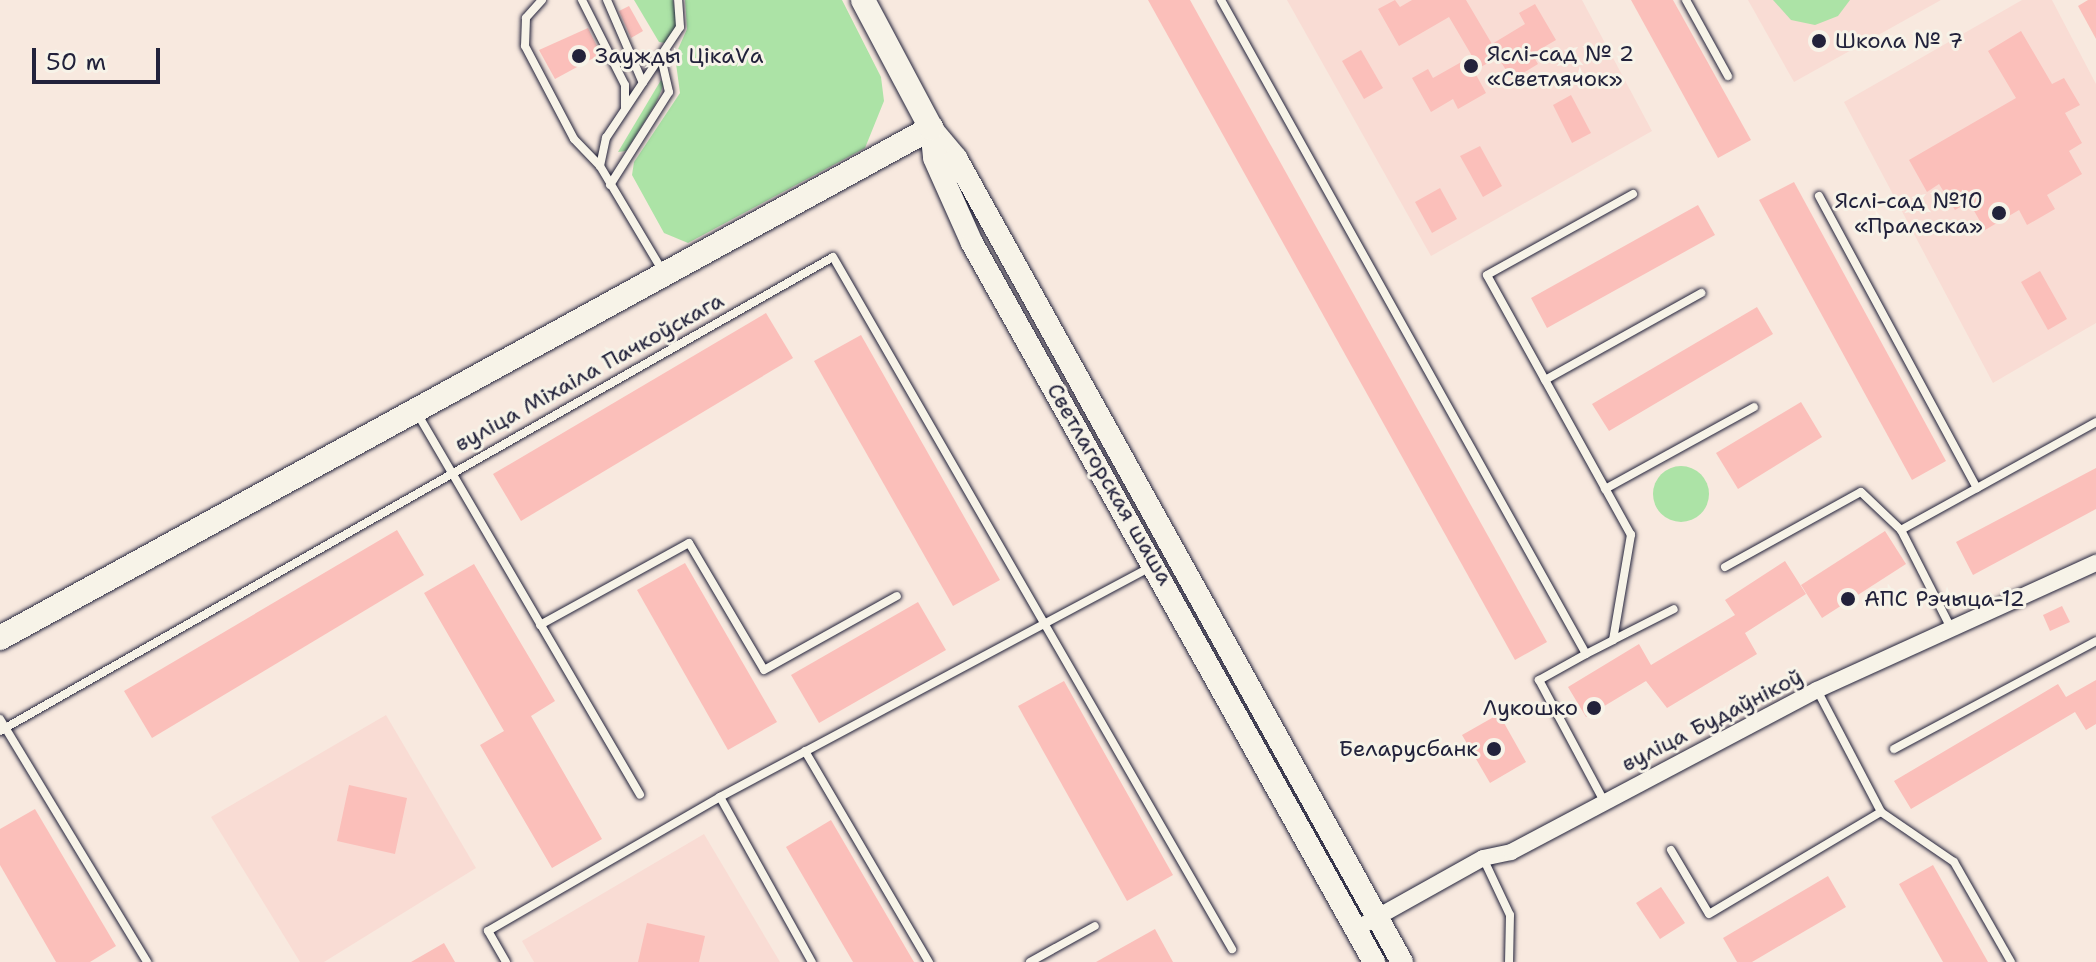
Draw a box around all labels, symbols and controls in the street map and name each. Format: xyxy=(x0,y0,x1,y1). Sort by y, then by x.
place label: Школа № 7 xyxy=(1835,28,1963,54)
scale bar xyxy=(36,32,164,82)
marker: Школа № 7 xyxy=(1810,32,1828,50)
place label: Яслі-сад № 2 «Светлячок» xyxy=(1487,40,1634,92)
place label: Заужды ЦікаVа xyxy=(595,43,763,69)
text: 50 m xyxy=(46,46,106,78)
marker: Заужды ЦікаVа xyxy=(570,47,588,65)
marker: Яслі-сад № 2 «Светлячок» xyxy=(1462,57,1480,75)
place label: Яслі-сад №10 «Пралеска» xyxy=(1835,187,1983,238)
marker: Яслі-сад №10 «Пралеска» xyxy=(1990,204,2008,222)
street label: вуліца Міхаіла Пачкоўскага xyxy=(450,287,728,457)
street label: Светлагорская шаша xyxy=(1041,378,1179,590)
place label: АПС Рэчыца-12 xyxy=(1864,586,2025,612)
marker: АПС Рэчыца-12 xyxy=(1839,590,1857,608)
street label: вуліца Будаўнікоў xyxy=(1617,663,1807,777)
place label: Лукошко xyxy=(1483,695,1578,721)
marker: Лукошко xyxy=(1585,699,1603,717)
place label: Беларусбанк xyxy=(1339,736,1478,762)
marker: Беларусбанк xyxy=(1485,740,1503,758)

